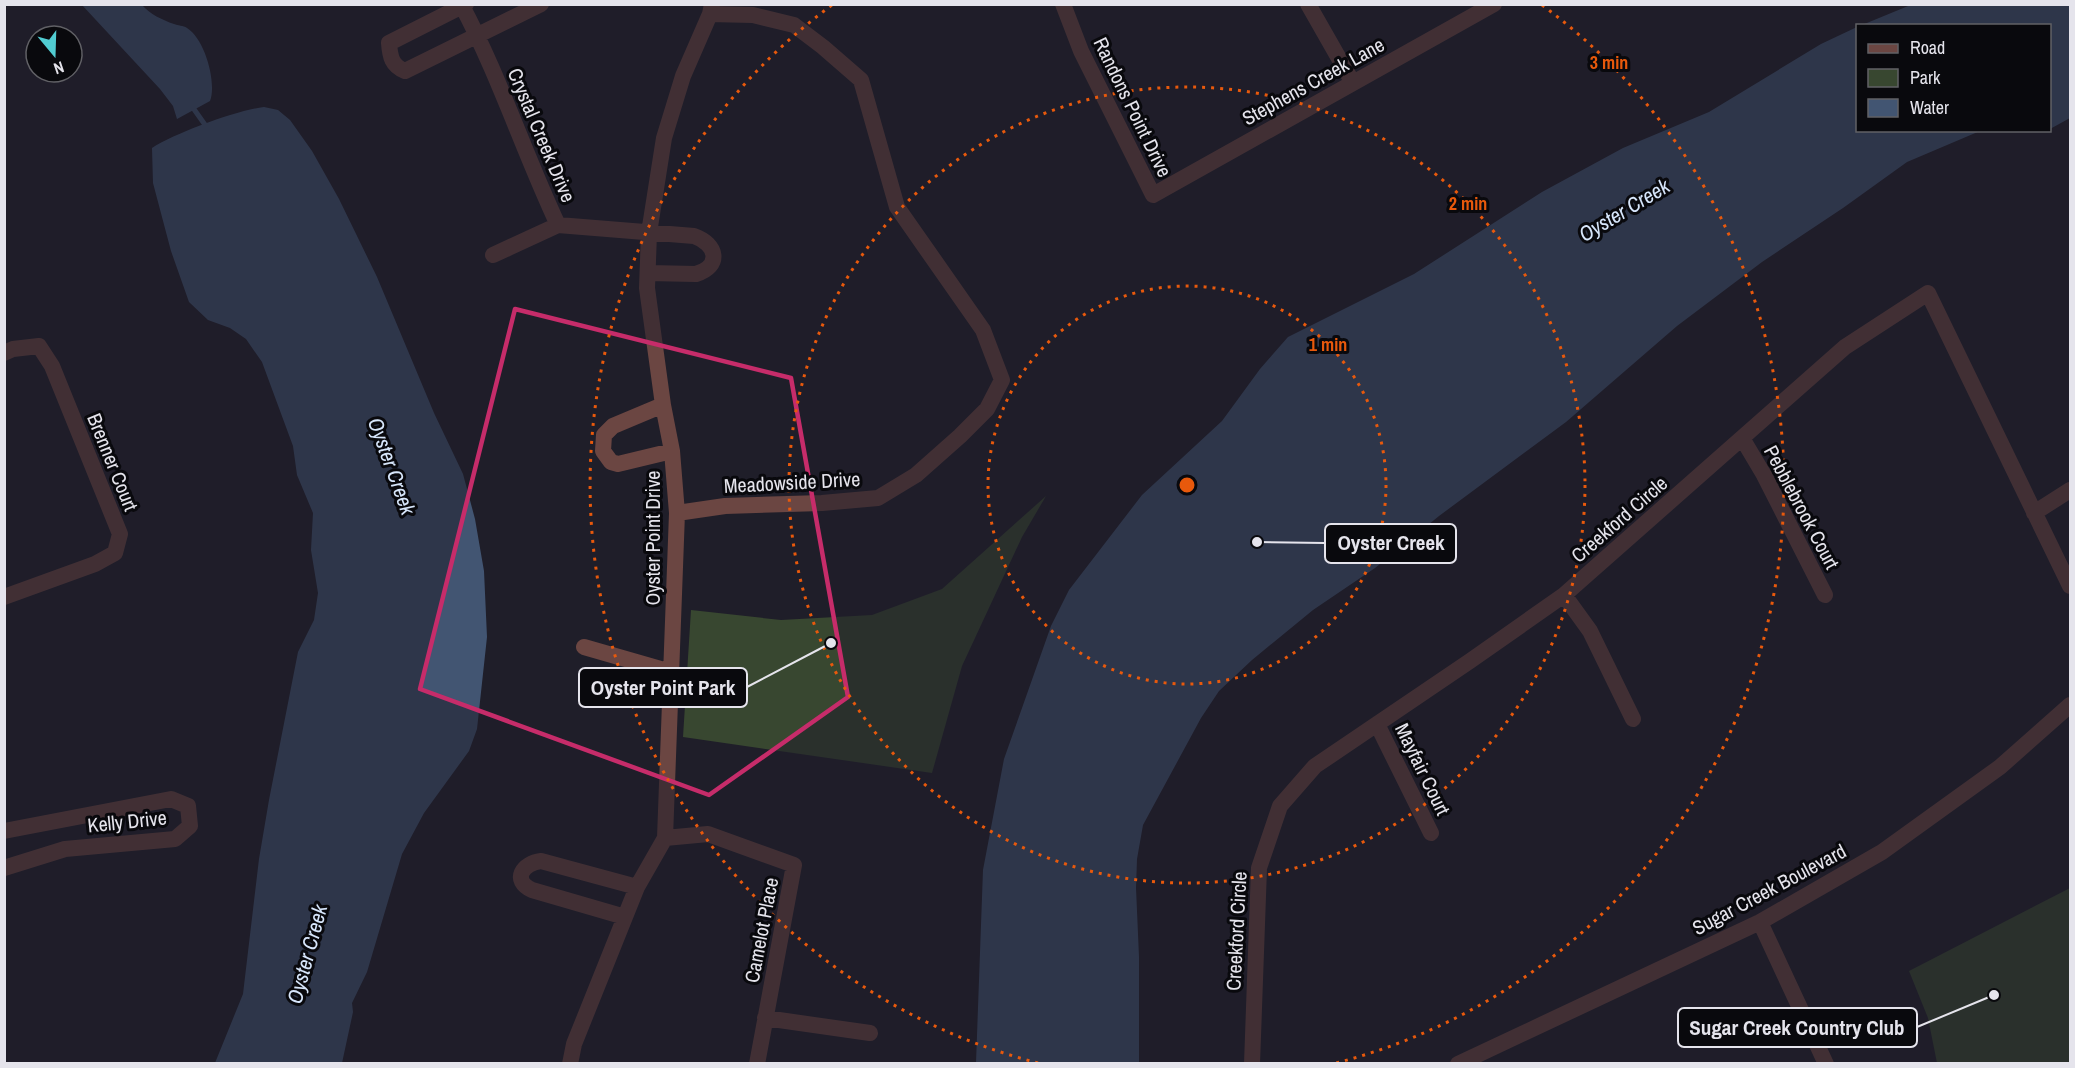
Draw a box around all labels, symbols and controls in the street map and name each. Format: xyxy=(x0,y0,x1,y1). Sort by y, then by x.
north arrow xyxy=(24,24,84,84)
legend xyxy=(1856,24,2051,132)
street label: Stephens Creek Lane xyxy=(1237,31,1389,131)
street label: Randons Point Drive xyxy=(1087,33,1179,181)
text: Road xyxy=(1910,35,1945,60)
text: 3 min xyxy=(1590,50,1628,75)
text: N xyxy=(51,56,67,80)
street label: Crystal Creek Drive xyxy=(502,64,582,206)
text: Park xyxy=(1910,65,1941,90)
text: Water xyxy=(1910,95,1949,120)
water label: Oyster Creek xyxy=(1573,171,1676,249)
text: 2 min xyxy=(1449,191,1487,216)
text: 1 min xyxy=(1309,332,1347,357)
street label: Brenner Court xyxy=(81,409,145,515)
water label: Oyster Creek xyxy=(361,413,423,520)
street label: Pebblebrook Court xyxy=(1758,440,1846,574)
street label: Meadowside Drive xyxy=(723,465,861,499)
street label: Creekford Circle xyxy=(1565,470,1673,568)
street label: Oyster Point Drive xyxy=(639,471,666,605)
centre of rings xyxy=(1177,475,1197,495)
callout: Oyster Creek xyxy=(1325,524,1456,563)
text: Oyster Creek xyxy=(1337,528,1445,557)
callout: Oyster Point Park xyxy=(579,668,747,707)
text: Oyster Point Park xyxy=(591,673,736,702)
street label: Mayfair Court xyxy=(1389,718,1457,820)
street label: Kelly Drive xyxy=(86,803,168,839)
street label: Sugar Creek Boulevard xyxy=(1687,837,1851,941)
street label: Creekford Circle xyxy=(1219,871,1253,991)
street label: Camelot Place xyxy=(738,875,784,985)
water label: Oyster Creek xyxy=(280,900,334,1007)
callout: Sugar Creek Country Club xyxy=(1678,1008,1917,1047)
text: Sugar Creek Country Club xyxy=(1689,1013,1905,1042)

